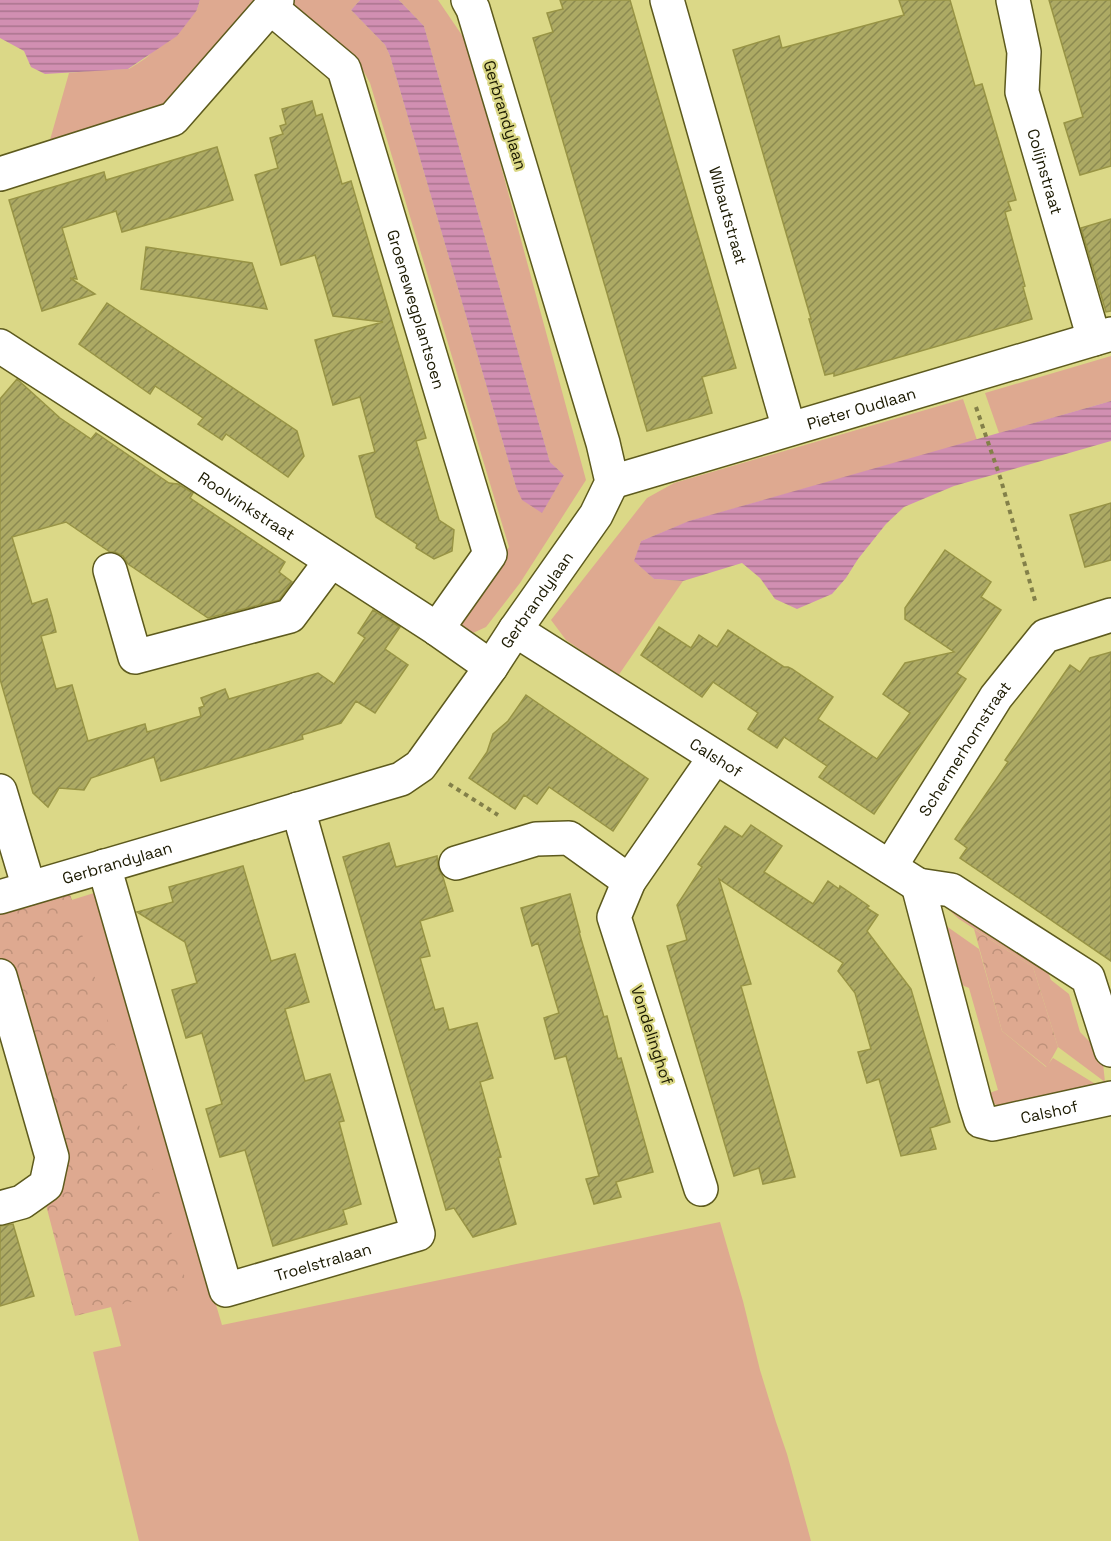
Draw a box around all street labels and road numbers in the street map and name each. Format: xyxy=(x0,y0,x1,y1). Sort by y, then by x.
street label: Gerbrandylaan xyxy=(478,58,532,172)
street label: Colijnstraat xyxy=(1023,126,1068,217)
street label: Wibautstraat xyxy=(704,164,752,267)
street label: Groenewegplantsoen xyxy=(382,227,450,391)
street label: Pieter Oudlaan xyxy=(804,382,918,434)
street label: Roolvinkstraat xyxy=(194,467,299,545)
street label: Gerbrandylaan xyxy=(495,547,578,652)
street label: Schermerhornstraat xyxy=(914,677,1015,820)
street label: Calshof xyxy=(686,733,746,782)
street label: Gerbrandylaan xyxy=(60,836,174,889)
street label: Vondelinghof xyxy=(626,983,678,1087)
street label: Calshof xyxy=(1018,1095,1080,1128)
street label: Troelstralaan xyxy=(272,1238,374,1286)

